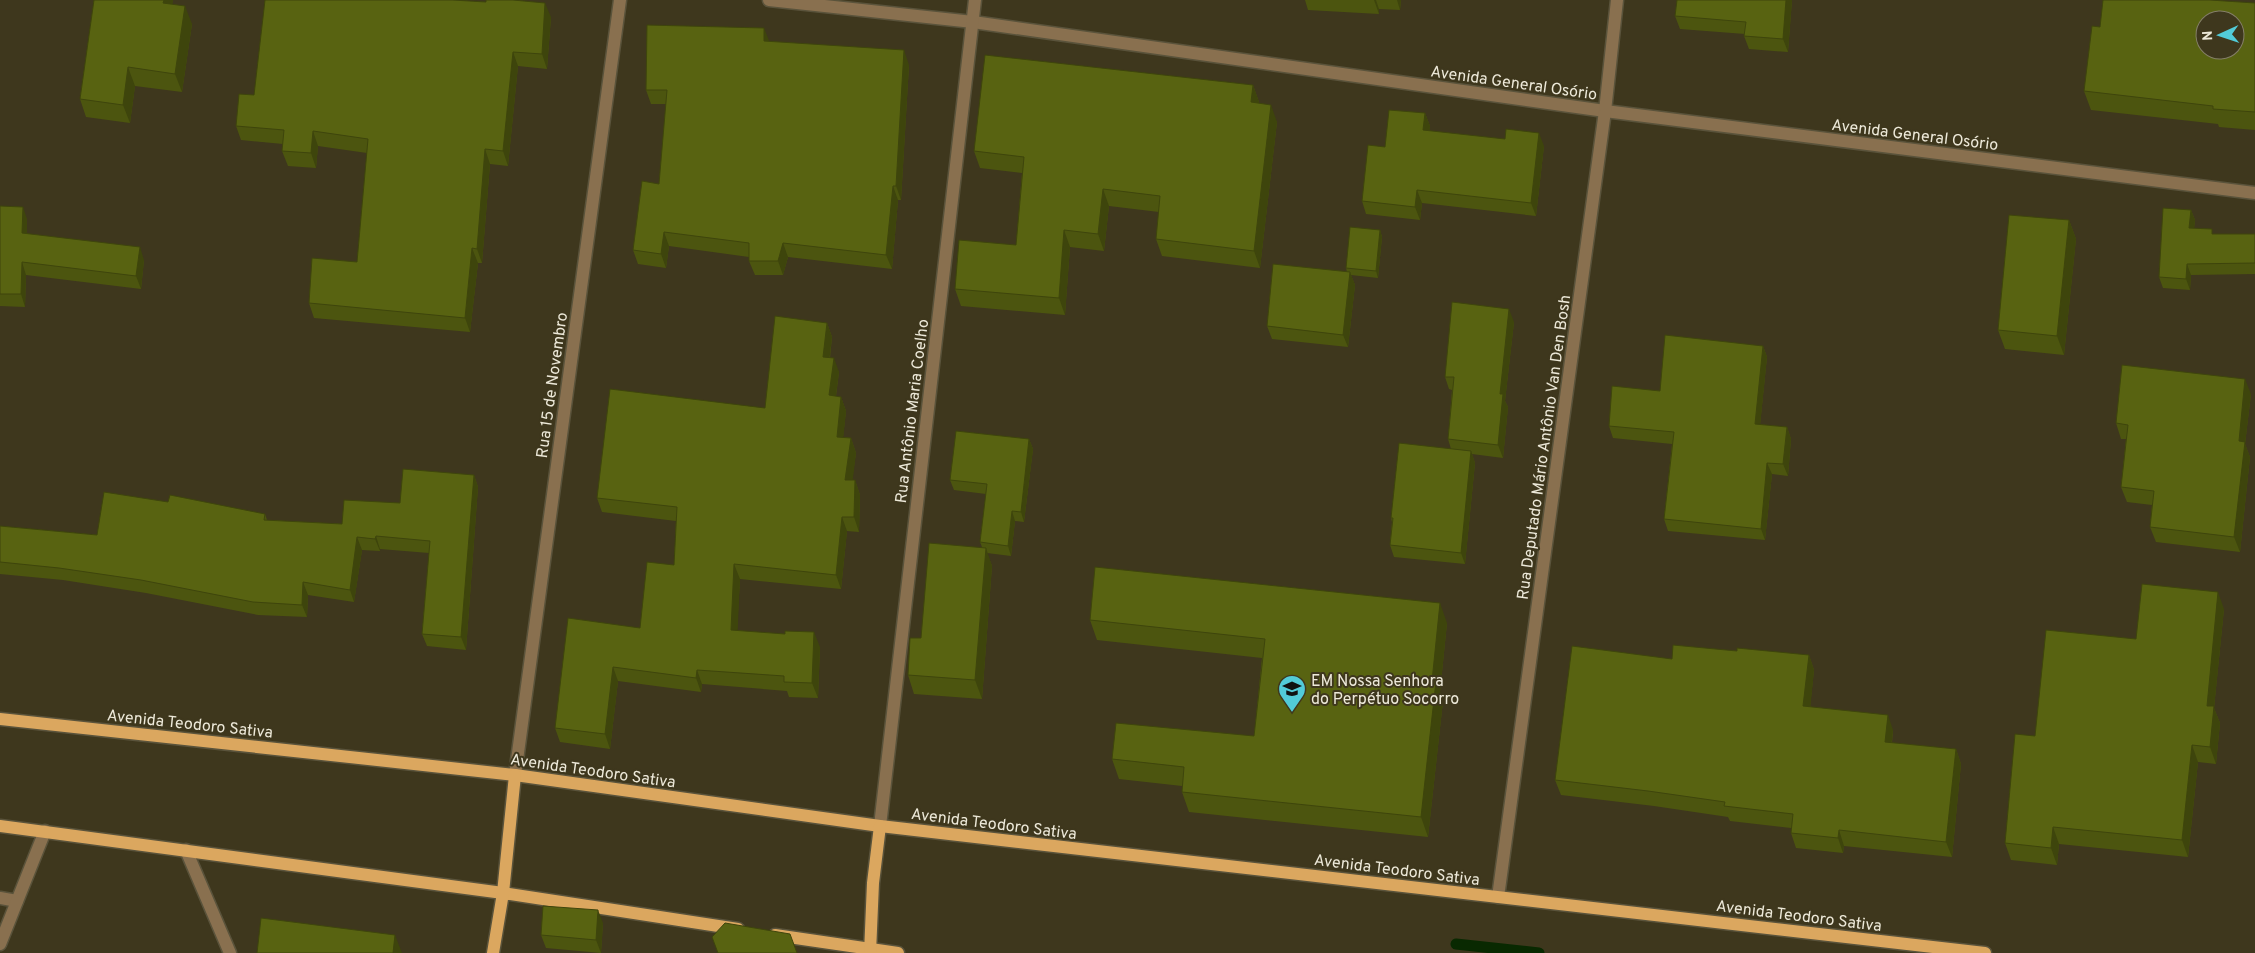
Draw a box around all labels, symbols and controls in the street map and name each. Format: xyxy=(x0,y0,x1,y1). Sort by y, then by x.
north arrow xyxy=(2195,10,2245,60)
text: N xyxy=(2200,30,2217,41)
street label: Avenida General Osório xyxy=(1429,62,1598,106)
street label: Avenida General Osório xyxy=(1830,116,1999,156)
street label: Rua Deputado Mário Antônio Van Den Bosh xyxy=(1514,294,1576,601)
street label: Rua 15 de Novembro xyxy=(533,311,573,459)
street label: Rua Antônio Maria Coelho xyxy=(892,318,934,504)
place label: EM Nossa Senhora do Perpétuo Socorro xyxy=(1311,672,1459,710)
school or university icon: EM Nossa Senhora do Perpétuo Socorro xyxy=(1277,674,1307,713)
street label: Avenida Teodoro Sativa xyxy=(106,706,274,744)
street label: Avenida Teodoro Sativa xyxy=(509,750,677,793)
street label: Avenida Teodoro Sativa xyxy=(910,805,1078,845)
street label: Avenida Teodoro Sativa xyxy=(1313,851,1481,891)
street label: Avenida Teodoro Sativa xyxy=(1715,897,1883,937)

